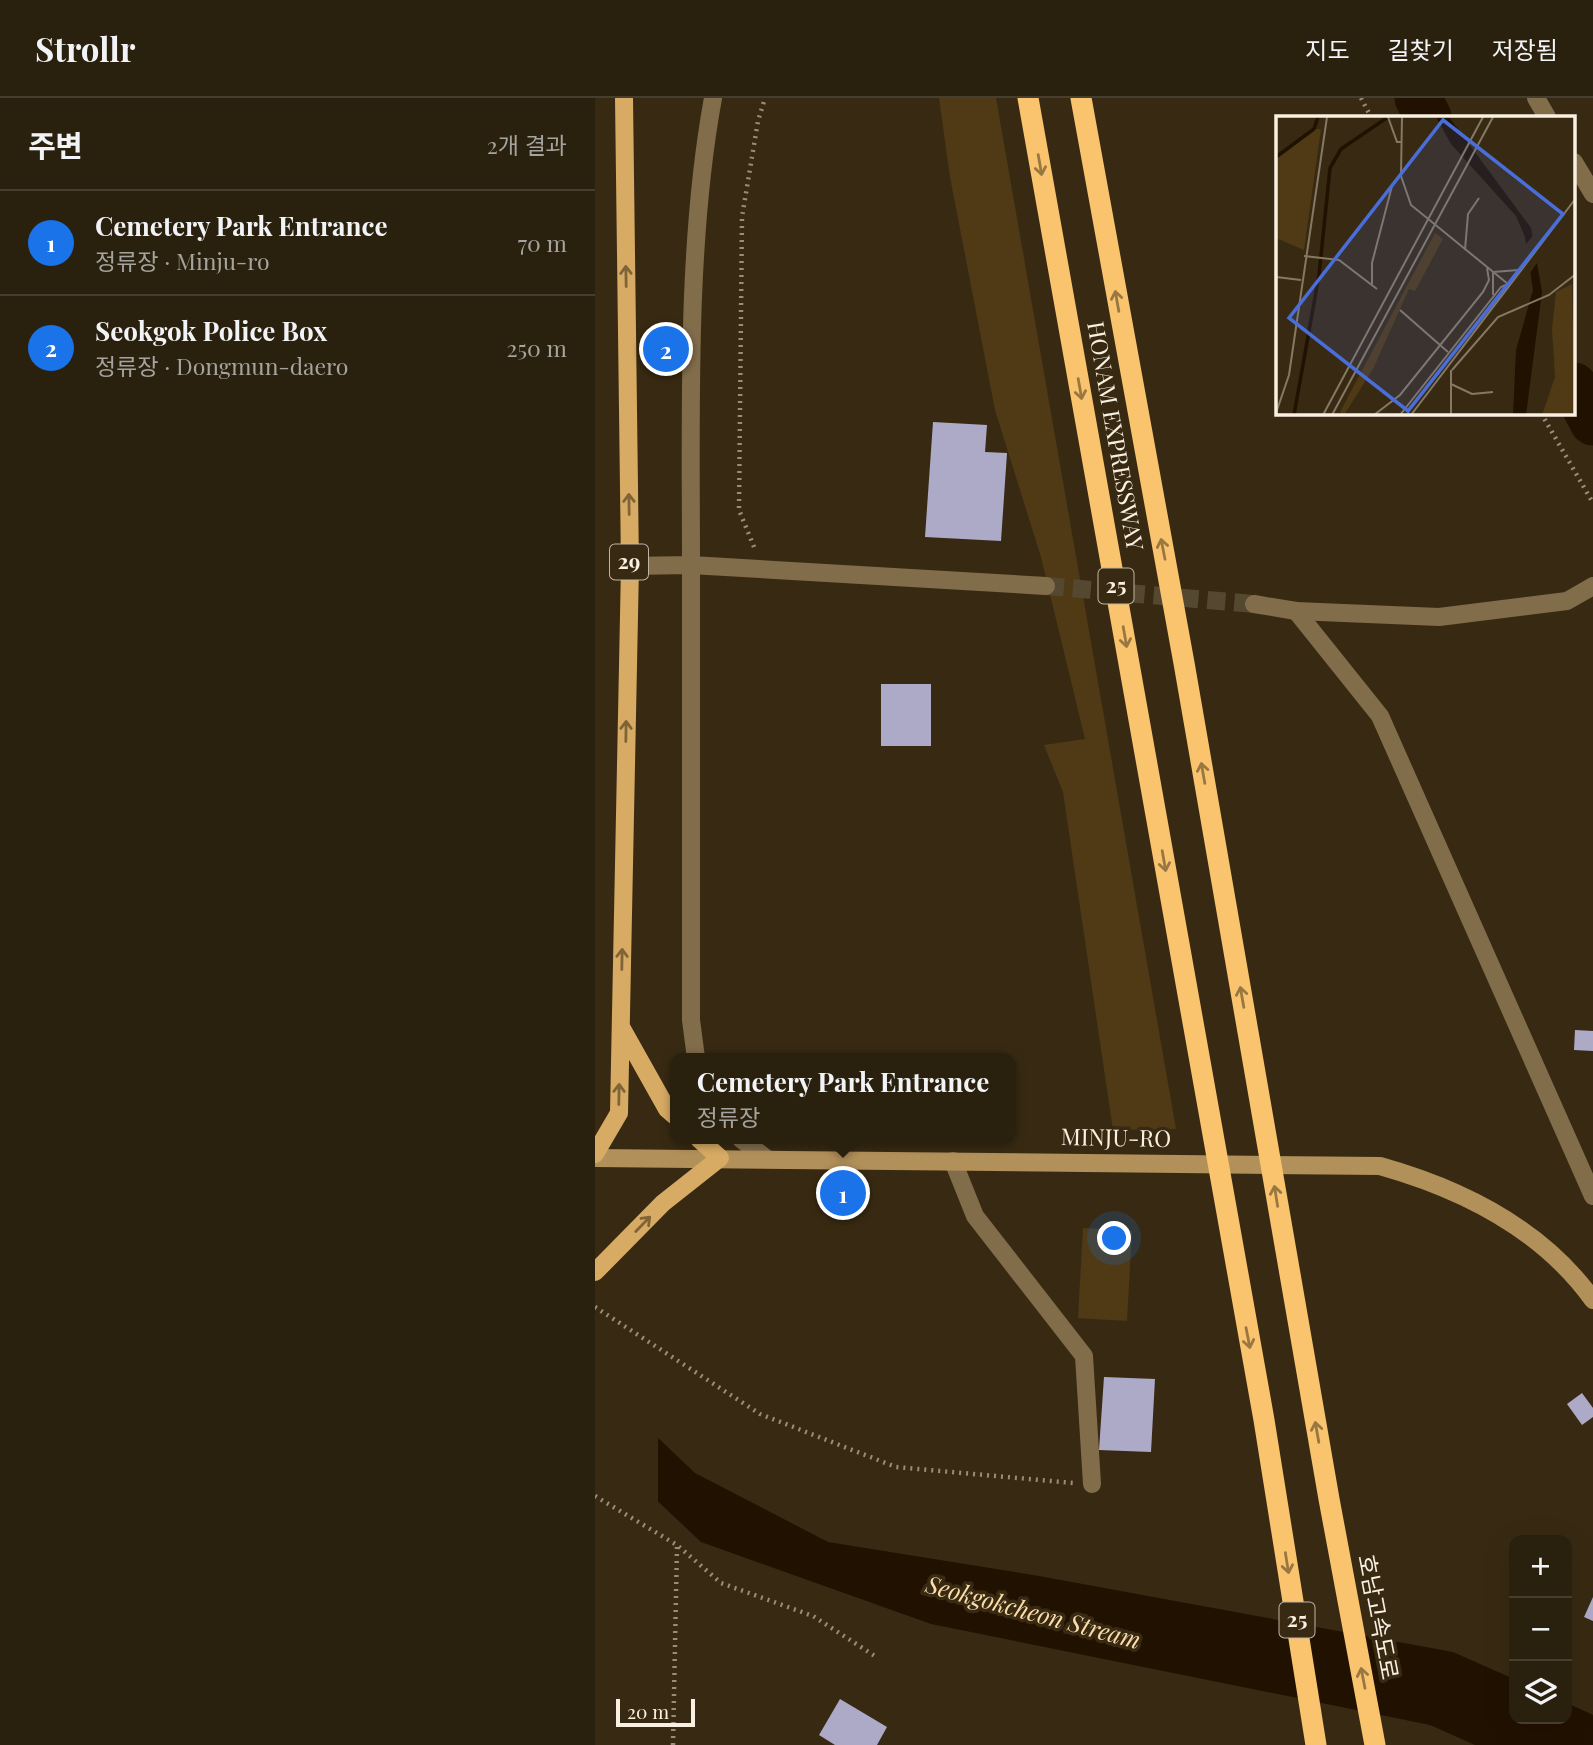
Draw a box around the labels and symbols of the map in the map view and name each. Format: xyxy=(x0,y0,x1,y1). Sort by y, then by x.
inset map xyxy=(1276,116,1576,415)
one-way arrow xyxy=(1034,153,1047,176)
one-way arrow xyxy=(619,265,633,288)
one-way arrow xyxy=(1110,290,1123,313)
street label: HONAM EXPRESSWAY xyxy=(1081,319,1152,553)
pin: 2 xyxy=(643,323,689,375)
one-way arrow xyxy=(1074,377,1087,400)
one-way arrow xyxy=(622,493,636,516)
one-way arrow xyxy=(1156,538,1169,561)
road number: 29 xyxy=(610,545,648,580)
road number: 25 xyxy=(1099,568,1133,603)
one-way arrow xyxy=(1119,625,1132,648)
one-way arrow xyxy=(620,720,633,743)
one-way arrow xyxy=(1196,762,1210,785)
one-way arrow xyxy=(1158,849,1171,872)
one-way arrow xyxy=(615,947,629,970)
one-way arrow xyxy=(1235,986,1248,1009)
one-way arrow xyxy=(613,1082,626,1105)
street label: MINJU-RO xyxy=(1061,1120,1172,1153)
pin: 1 xyxy=(820,1167,866,1219)
one-way arrow xyxy=(1269,1185,1282,1208)
one-way arrow xyxy=(635,1216,652,1233)
your location xyxy=(1097,1221,1131,1255)
one-way arrow xyxy=(1242,1326,1256,1349)
one-way arrow xyxy=(1310,1421,1323,1444)
one-way arrow xyxy=(1281,1551,1294,1574)
street label: 호남고속도로 xyxy=(1352,1551,1407,1682)
water label: Seokgokcheon Stream xyxy=(922,1567,1144,1655)
road number: 25 xyxy=(1279,1602,1315,1638)
one-way arrow xyxy=(1355,1667,1369,1690)
scale bar xyxy=(616,1696,695,1728)

